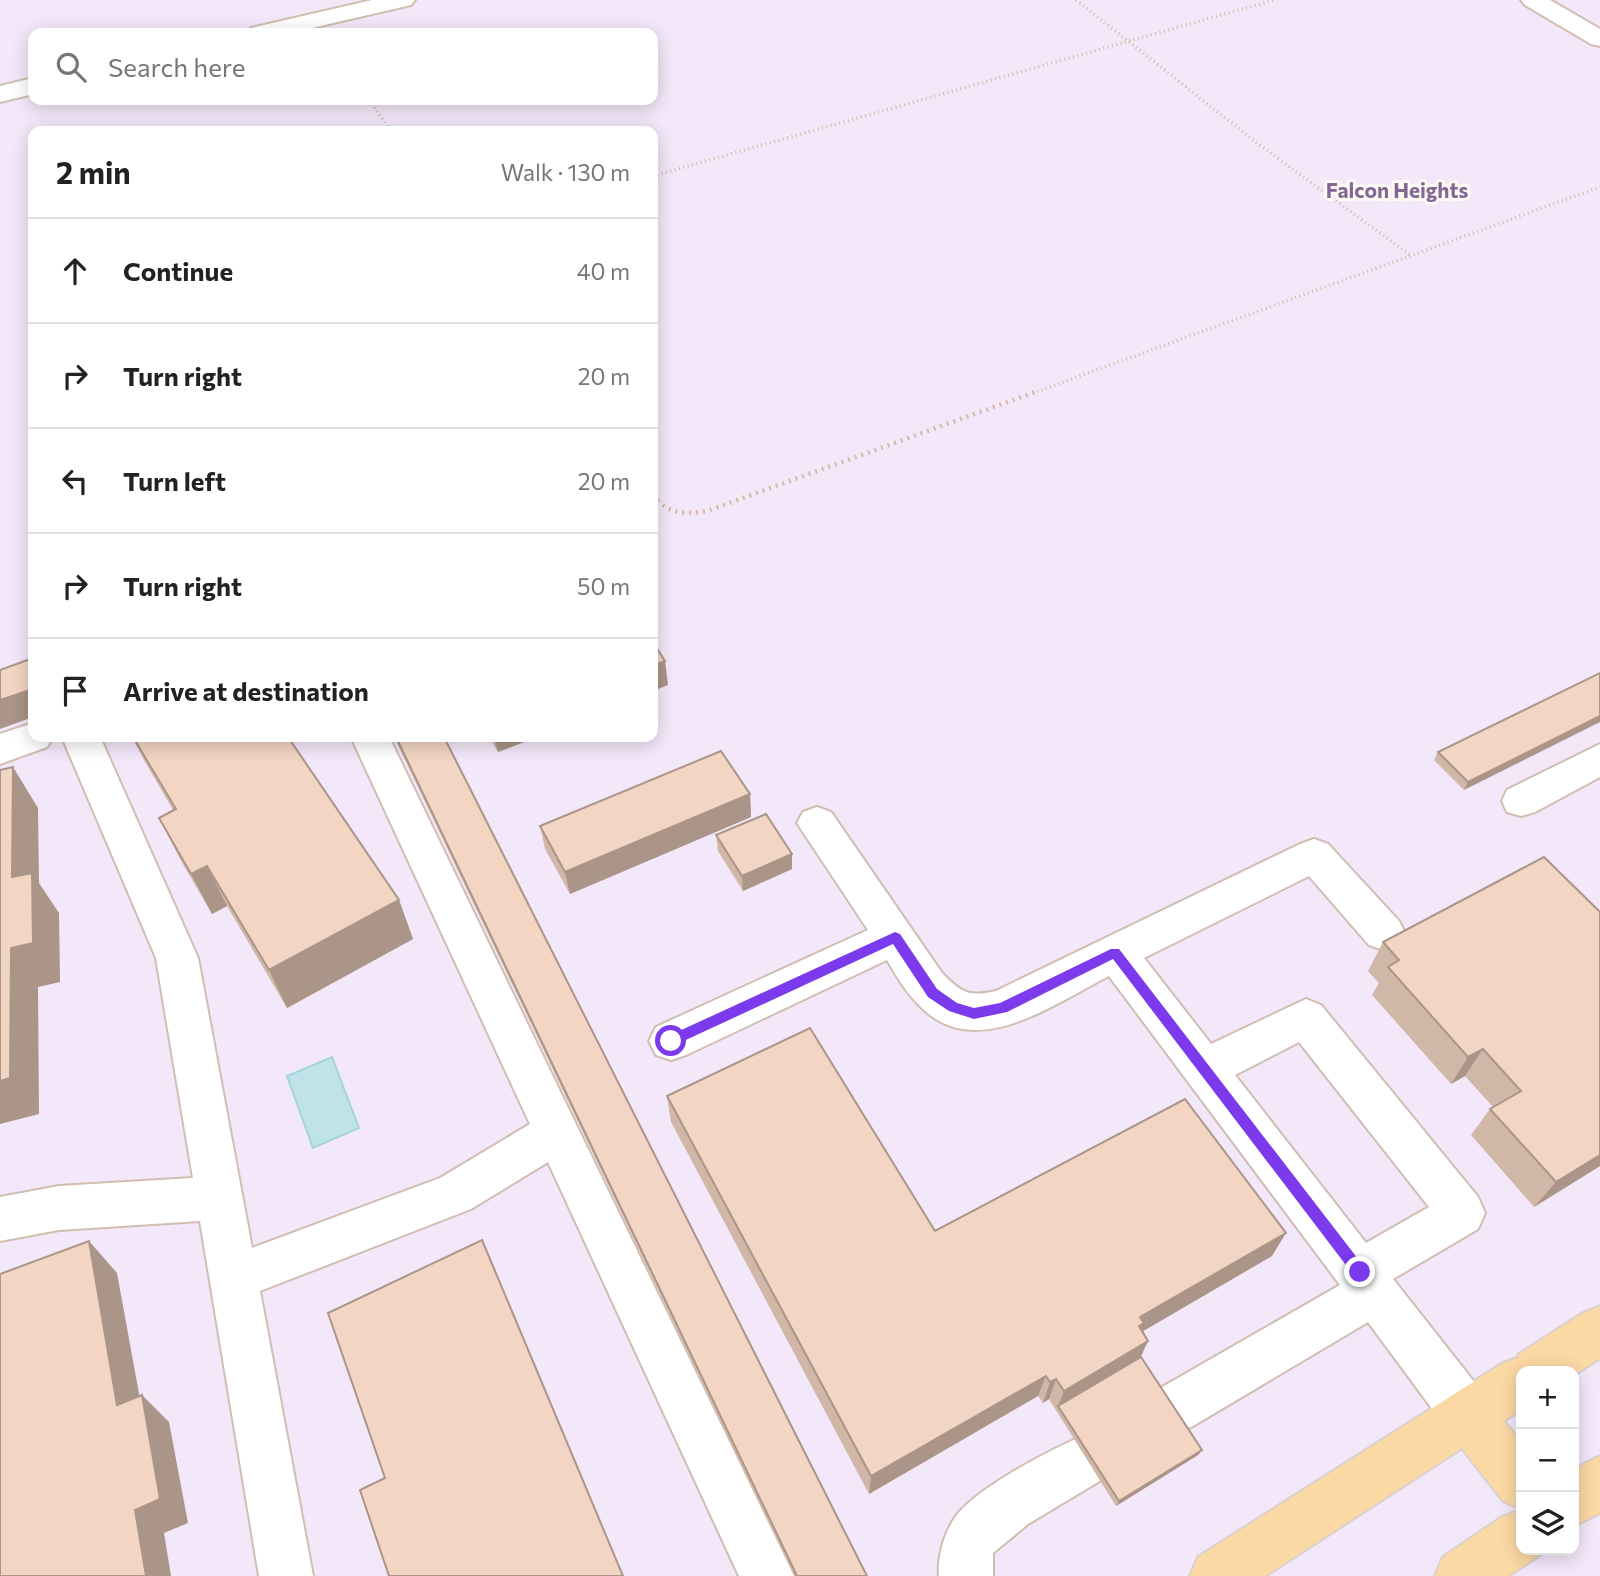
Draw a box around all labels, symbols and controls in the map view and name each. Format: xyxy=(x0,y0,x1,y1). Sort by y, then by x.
search box xyxy=(28,28,658,105)
icon: search xyxy=(52,48,90,86)
text: Search here xyxy=(108,51,246,82)
text: 2 min xyxy=(56,153,131,190)
text: Walk · 130 m xyxy=(501,158,630,186)
district label: Falcon Heights xyxy=(1326,177,1468,202)
icon: ahead xyxy=(56,252,94,290)
text: Continue xyxy=(123,255,233,286)
text: 40 m xyxy=(577,257,630,285)
icon: right xyxy=(56,357,94,395)
text: Turn right xyxy=(123,360,242,391)
text: 20 m xyxy=(578,362,630,390)
icon: left xyxy=(56,462,94,500)
text: Turn left xyxy=(123,465,226,496)
text: 20 m xyxy=(578,467,630,495)
icon: right xyxy=(56,567,94,605)
text: Turn right xyxy=(123,570,242,601)
text: 50 m xyxy=(577,572,630,600)
icon: arrive xyxy=(56,672,94,710)
text: Arrive at destination xyxy=(123,675,369,706)
route start xyxy=(655,1025,686,1056)
route end xyxy=(1344,1256,1375,1287)
map controls xyxy=(1516,1366,1579,1555)
button: + xyxy=(1516,1366,1579,1429)
button: − xyxy=(1516,1429,1579,1492)
button: layers xyxy=(1516,1492,1579,1555)

